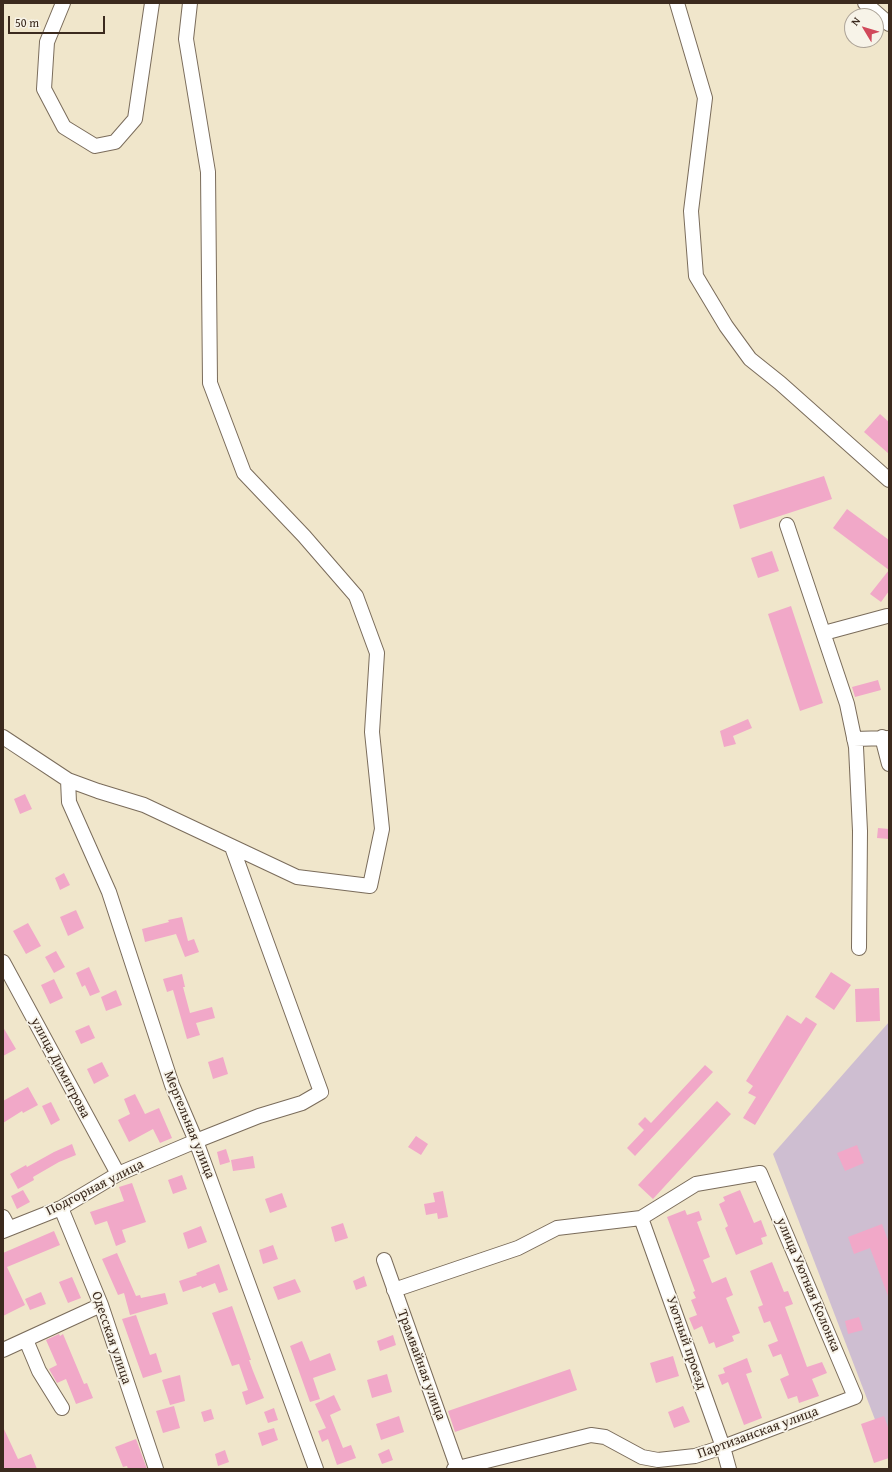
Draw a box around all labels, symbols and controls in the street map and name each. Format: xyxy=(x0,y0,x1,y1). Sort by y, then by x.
scale bar xyxy=(10,8,107,34)
north arrow xyxy=(844,8,884,48)
text: N xyxy=(847,13,864,29)
text: 50 m xyxy=(15,14,39,31)
street label: улица Димитрова xyxy=(26,1015,94,1121)
street label: Мергельная улица xyxy=(160,1069,218,1181)
street label: Подгорная улица xyxy=(43,1156,147,1220)
street label: улица Уютная Колонка xyxy=(772,1215,844,1355)
street label: Одесская улица xyxy=(87,1289,135,1387)
street label: Уютный проезд xyxy=(662,1294,710,1392)
street label: Трамвайная улица xyxy=(393,1307,449,1423)
street label: Партизанская улица xyxy=(695,1403,821,1463)

